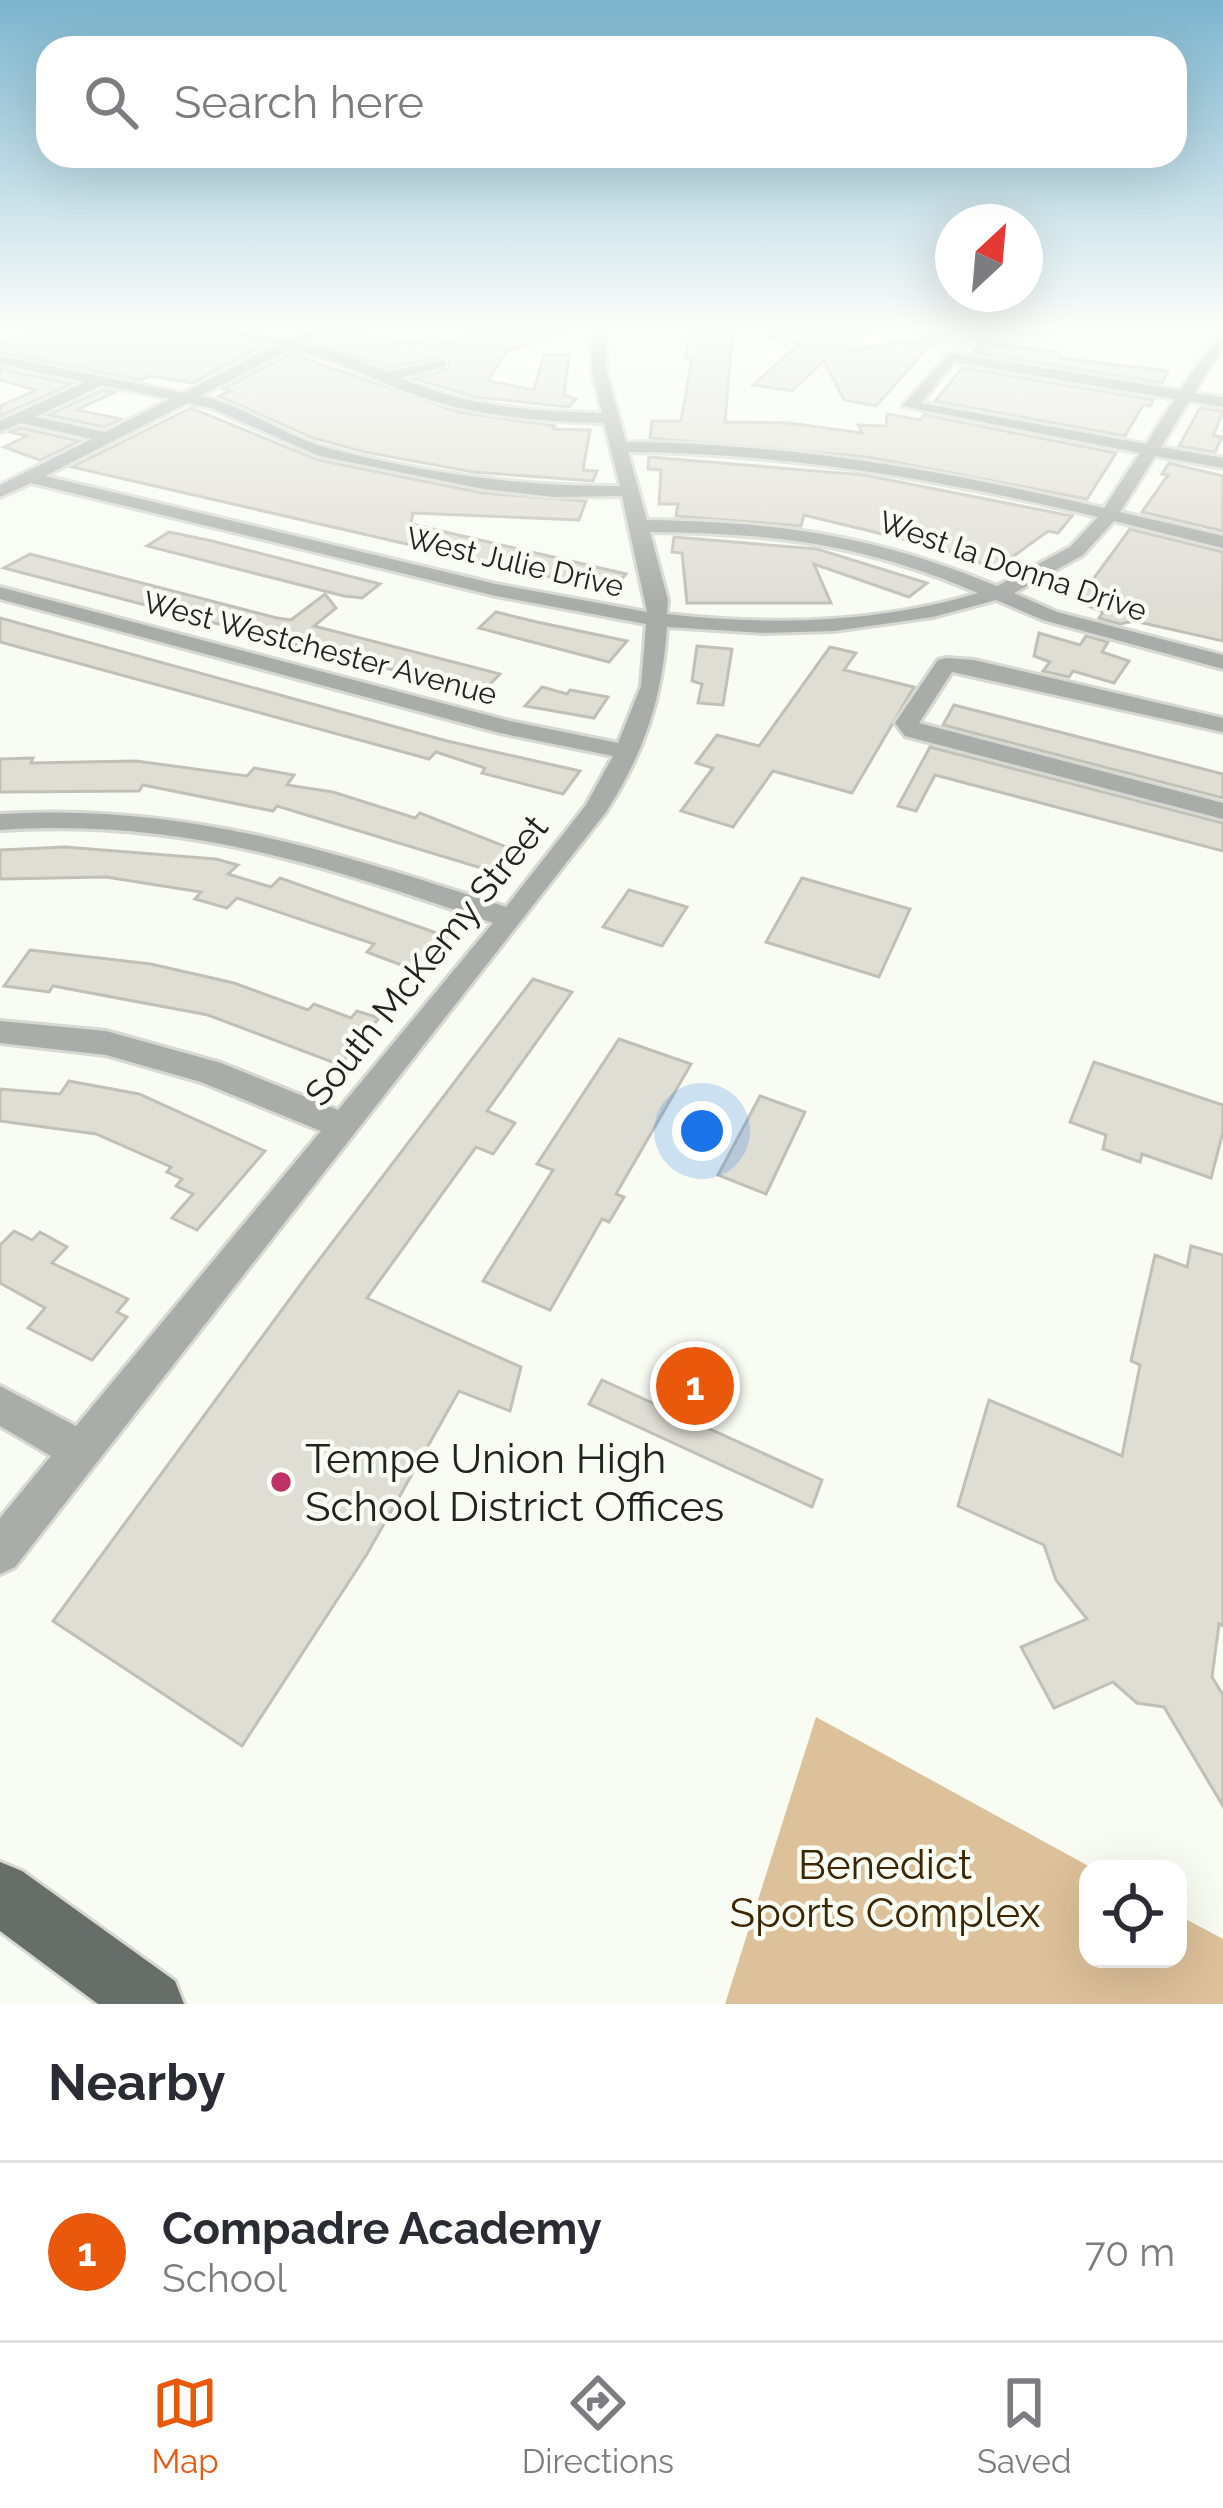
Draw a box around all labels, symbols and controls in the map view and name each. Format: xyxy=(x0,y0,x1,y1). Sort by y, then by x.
search box xyxy=(36,36,1187,168)
icon: search xyxy=(78,69,144,135)
text: Search here xyxy=(174,76,424,129)
north arrow xyxy=(935,204,1043,312)
street label: West la Donna Drive xyxy=(874,504,1152,628)
street label: West Julie Drive xyxy=(403,520,627,604)
street label: West Westchester Avenue xyxy=(139,584,501,712)
street label: South McKemy Street xyxy=(296,806,556,1114)
your location xyxy=(672,1101,732,1161)
pin: 1 xyxy=(656,1341,734,1431)
place label: Tempe Union High School District Offices xyxy=(305,1434,724,1531)
marker: Tempe Union High School District Offices xyxy=(268,1469,294,1495)
park label: Benedict Sports Complex xyxy=(730,1840,1040,1937)
map controls xyxy=(1079,1860,1187,1968)
button: locate xyxy=(1079,1860,1187,1968)
text: Nearby xyxy=(48,2052,225,2112)
text: Compadre Academy xyxy=(162,2202,602,2255)
text: 1 xyxy=(77,2229,97,2275)
text: 70 m xyxy=(1085,2229,1175,2275)
text: School xyxy=(162,2255,287,2301)
tab: Map xyxy=(152,2370,219,2481)
tab: Directions xyxy=(522,2370,674,2481)
tab: Saved xyxy=(977,2370,1071,2481)

